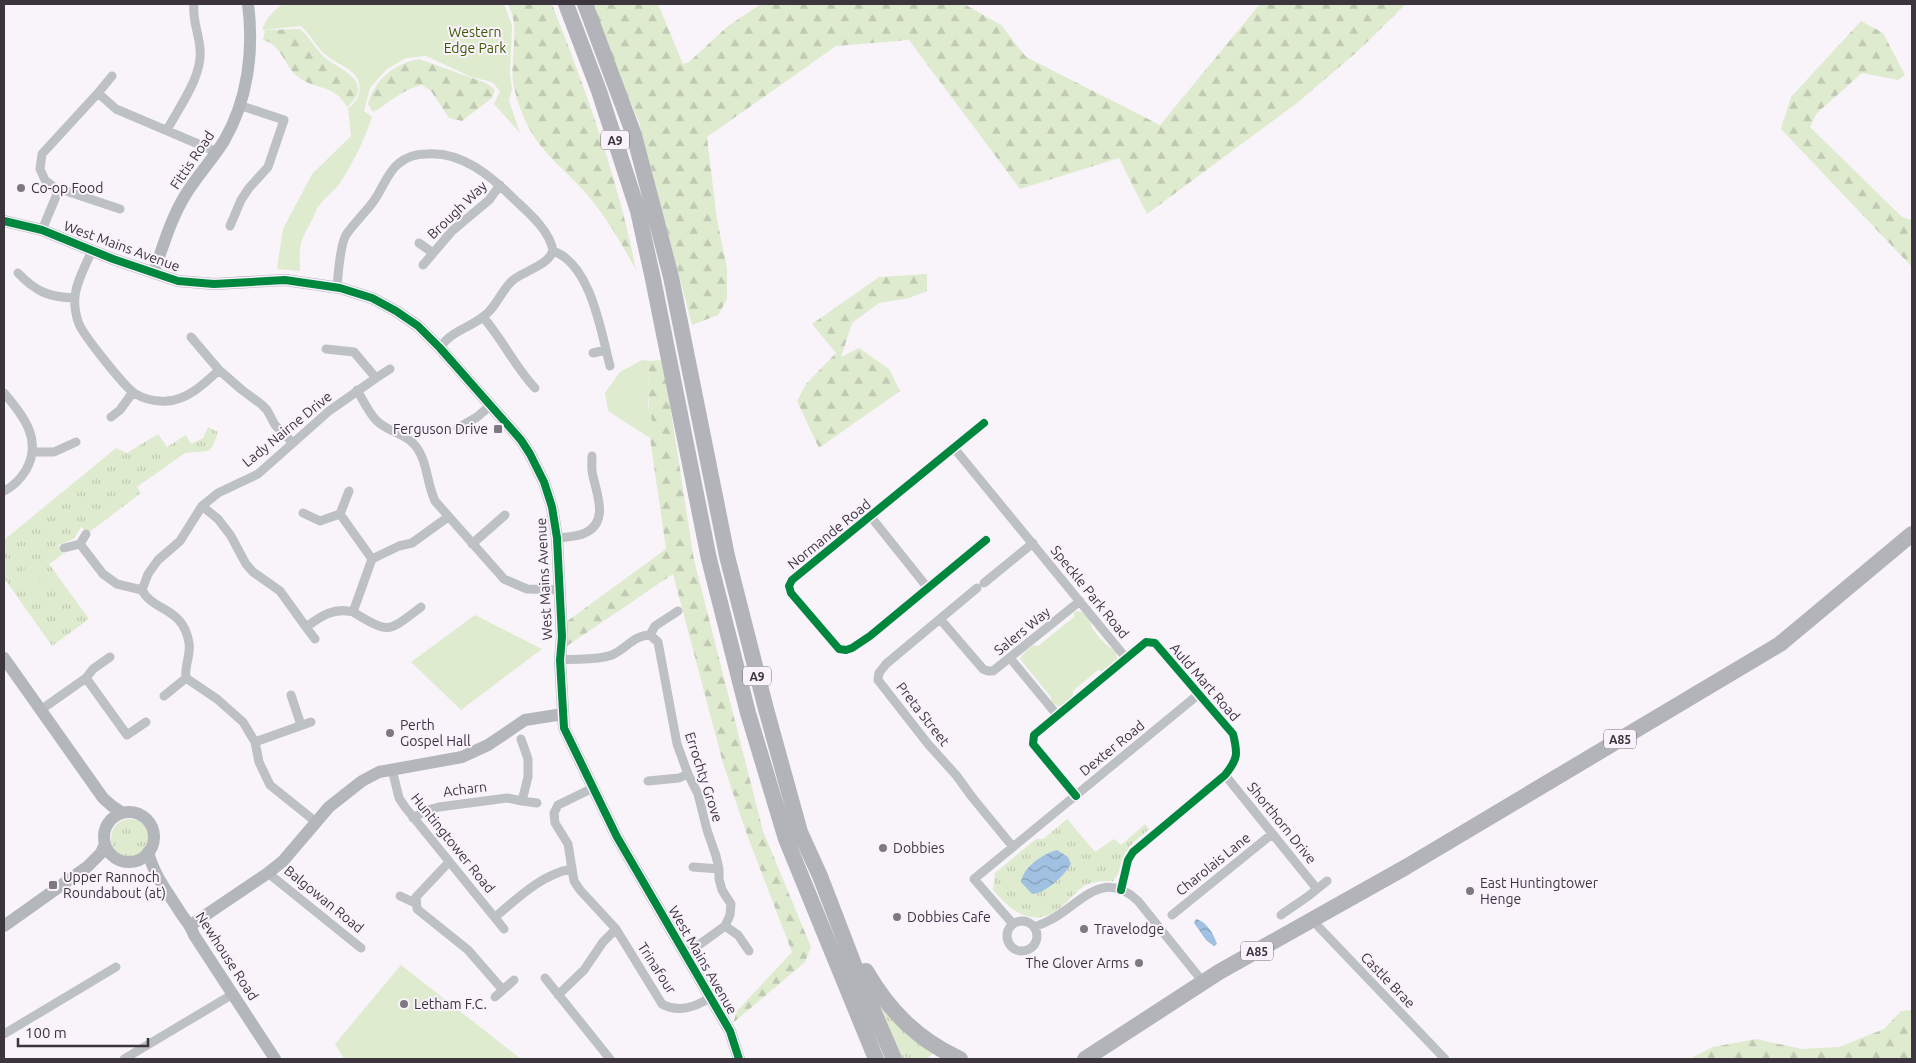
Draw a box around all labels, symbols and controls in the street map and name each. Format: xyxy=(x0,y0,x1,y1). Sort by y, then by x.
park label: Western Edge Park xyxy=(444,24,506,56)
street label: Fittis Road xyxy=(167,128,217,192)
road number: A9 xyxy=(601,130,629,150)
street label: Brough Way xyxy=(424,178,490,242)
place label: Co-op Food xyxy=(31,180,103,196)
marker: Co-op Food xyxy=(15,182,27,194)
street label: West Mains Avenue xyxy=(62,218,182,274)
street label: Lady Nairne Drive xyxy=(239,388,335,470)
place label: Ferguson Drive xyxy=(393,421,488,437)
marker: Ferguson Drive xyxy=(492,423,504,435)
street label: Normande Road xyxy=(784,496,874,572)
street label: West Mains Avenue xyxy=(533,517,555,641)
street label: Speckle Park Road xyxy=(1048,542,1132,642)
street label: Salers Way xyxy=(991,604,1053,658)
street label: Auld Mart Road xyxy=(1167,640,1243,724)
road number: A9 xyxy=(743,666,771,686)
street label: Preta Street xyxy=(893,679,953,749)
place label: Perth Gospel Hall xyxy=(400,717,471,749)
street label: Dexter Road xyxy=(1076,717,1148,779)
marker: Perth Gospel Hall xyxy=(384,727,396,739)
street label: Errochty Grove xyxy=(682,730,726,824)
road number: A85 xyxy=(1604,730,1636,749)
street label: Acharn xyxy=(442,778,488,800)
street label: Shorthorn Drive xyxy=(1244,779,1320,867)
street label: Huntingtower Road xyxy=(408,790,498,896)
street label: Charolais Lane xyxy=(1173,829,1253,899)
place label: Dobbies xyxy=(893,840,945,856)
marker: Dobbies xyxy=(877,842,889,854)
street label: Balgowan Road xyxy=(281,862,367,936)
place label: Upper Rannoch Roundabout (at) xyxy=(63,869,166,901)
place label: East Huntingtower Henge xyxy=(1480,875,1599,907)
marker: Upper Rannoch Roundabout (at) xyxy=(47,879,59,891)
marker: East Huntingtower Henge xyxy=(1464,885,1476,897)
street label: West Mains Avenue xyxy=(665,903,741,1017)
street label: Newhouse Road xyxy=(193,909,261,1003)
place label: Dobbies Cafe xyxy=(907,909,991,925)
marker: Dobbies Cafe xyxy=(891,911,903,923)
place label: Travelodge xyxy=(1094,921,1164,937)
marker: Travelodge xyxy=(1078,923,1090,935)
street label: Trinafour xyxy=(634,939,680,997)
road number: A85 xyxy=(1241,941,1273,960)
street label: Castle Brae xyxy=(1358,949,1418,1011)
place label: The Glover Arms xyxy=(1026,955,1129,971)
marker: The Glover Arms xyxy=(1133,957,1145,969)
place label: Letham F.C. xyxy=(414,996,487,1012)
marker: Letham F.C. xyxy=(398,998,410,1010)
scale bar xyxy=(18,1016,148,1048)
text: 100 m xyxy=(25,1024,67,1041)

